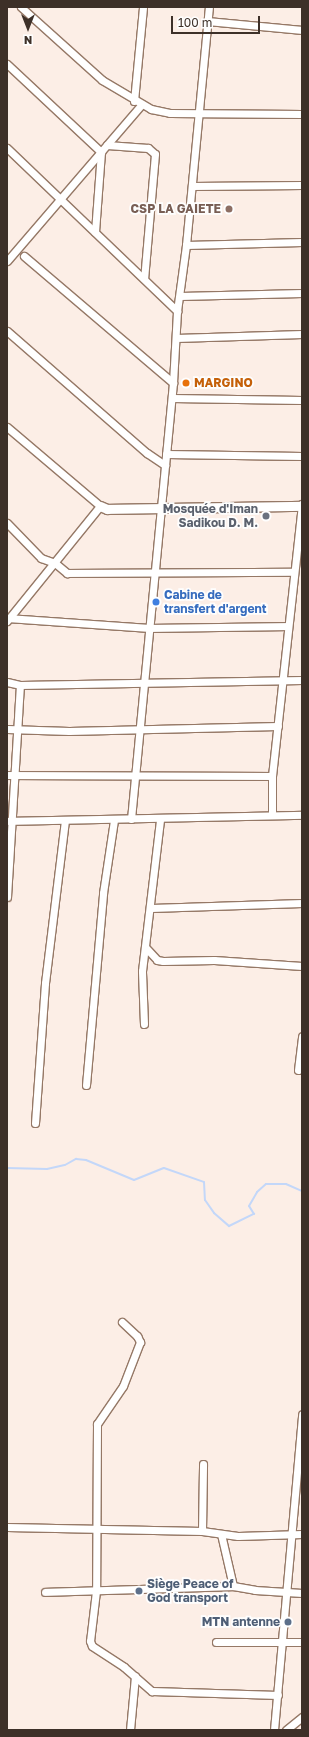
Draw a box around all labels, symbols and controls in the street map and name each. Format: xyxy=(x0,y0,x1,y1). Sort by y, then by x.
north arrow xyxy=(8,8,48,48)
scale bar xyxy=(173,8,262,34)
text: 100 m xyxy=(178,15,212,30)
text: N xyxy=(24,34,32,47)
place label: CSP LA GAIETE xyxy=(131,202,221,216)
marker: CSP LA GAIETE xyxy=(224,204,234,214)
place label: MARGINO xyxy=(194,376,253,390)
marker: MARGINO xyxy=(181,378,191,388)
place label: Mosquée d'Iman Sadikou D. M. xyxy=(163,502,258,530)
marker: Mosquée d'Iman Sadikou D. M. xyxy=(261,511,271,521)
place label: Cabine de transfert d'argent xyxy=(164,588,267,616)
marker: Cabine de transfert d'argent xyxy=(151,597,161,607)
place label: Siège Peace of God transport xyxy=(147,1577,233,1605)
marker: Siège Peace of God transport xyxy=(134,1586,144,1596)
place label: MTN antenne xyxy=(202,1615,280,1629)
marker: MTN antenne xyxy=(283,1617,293,1627)

